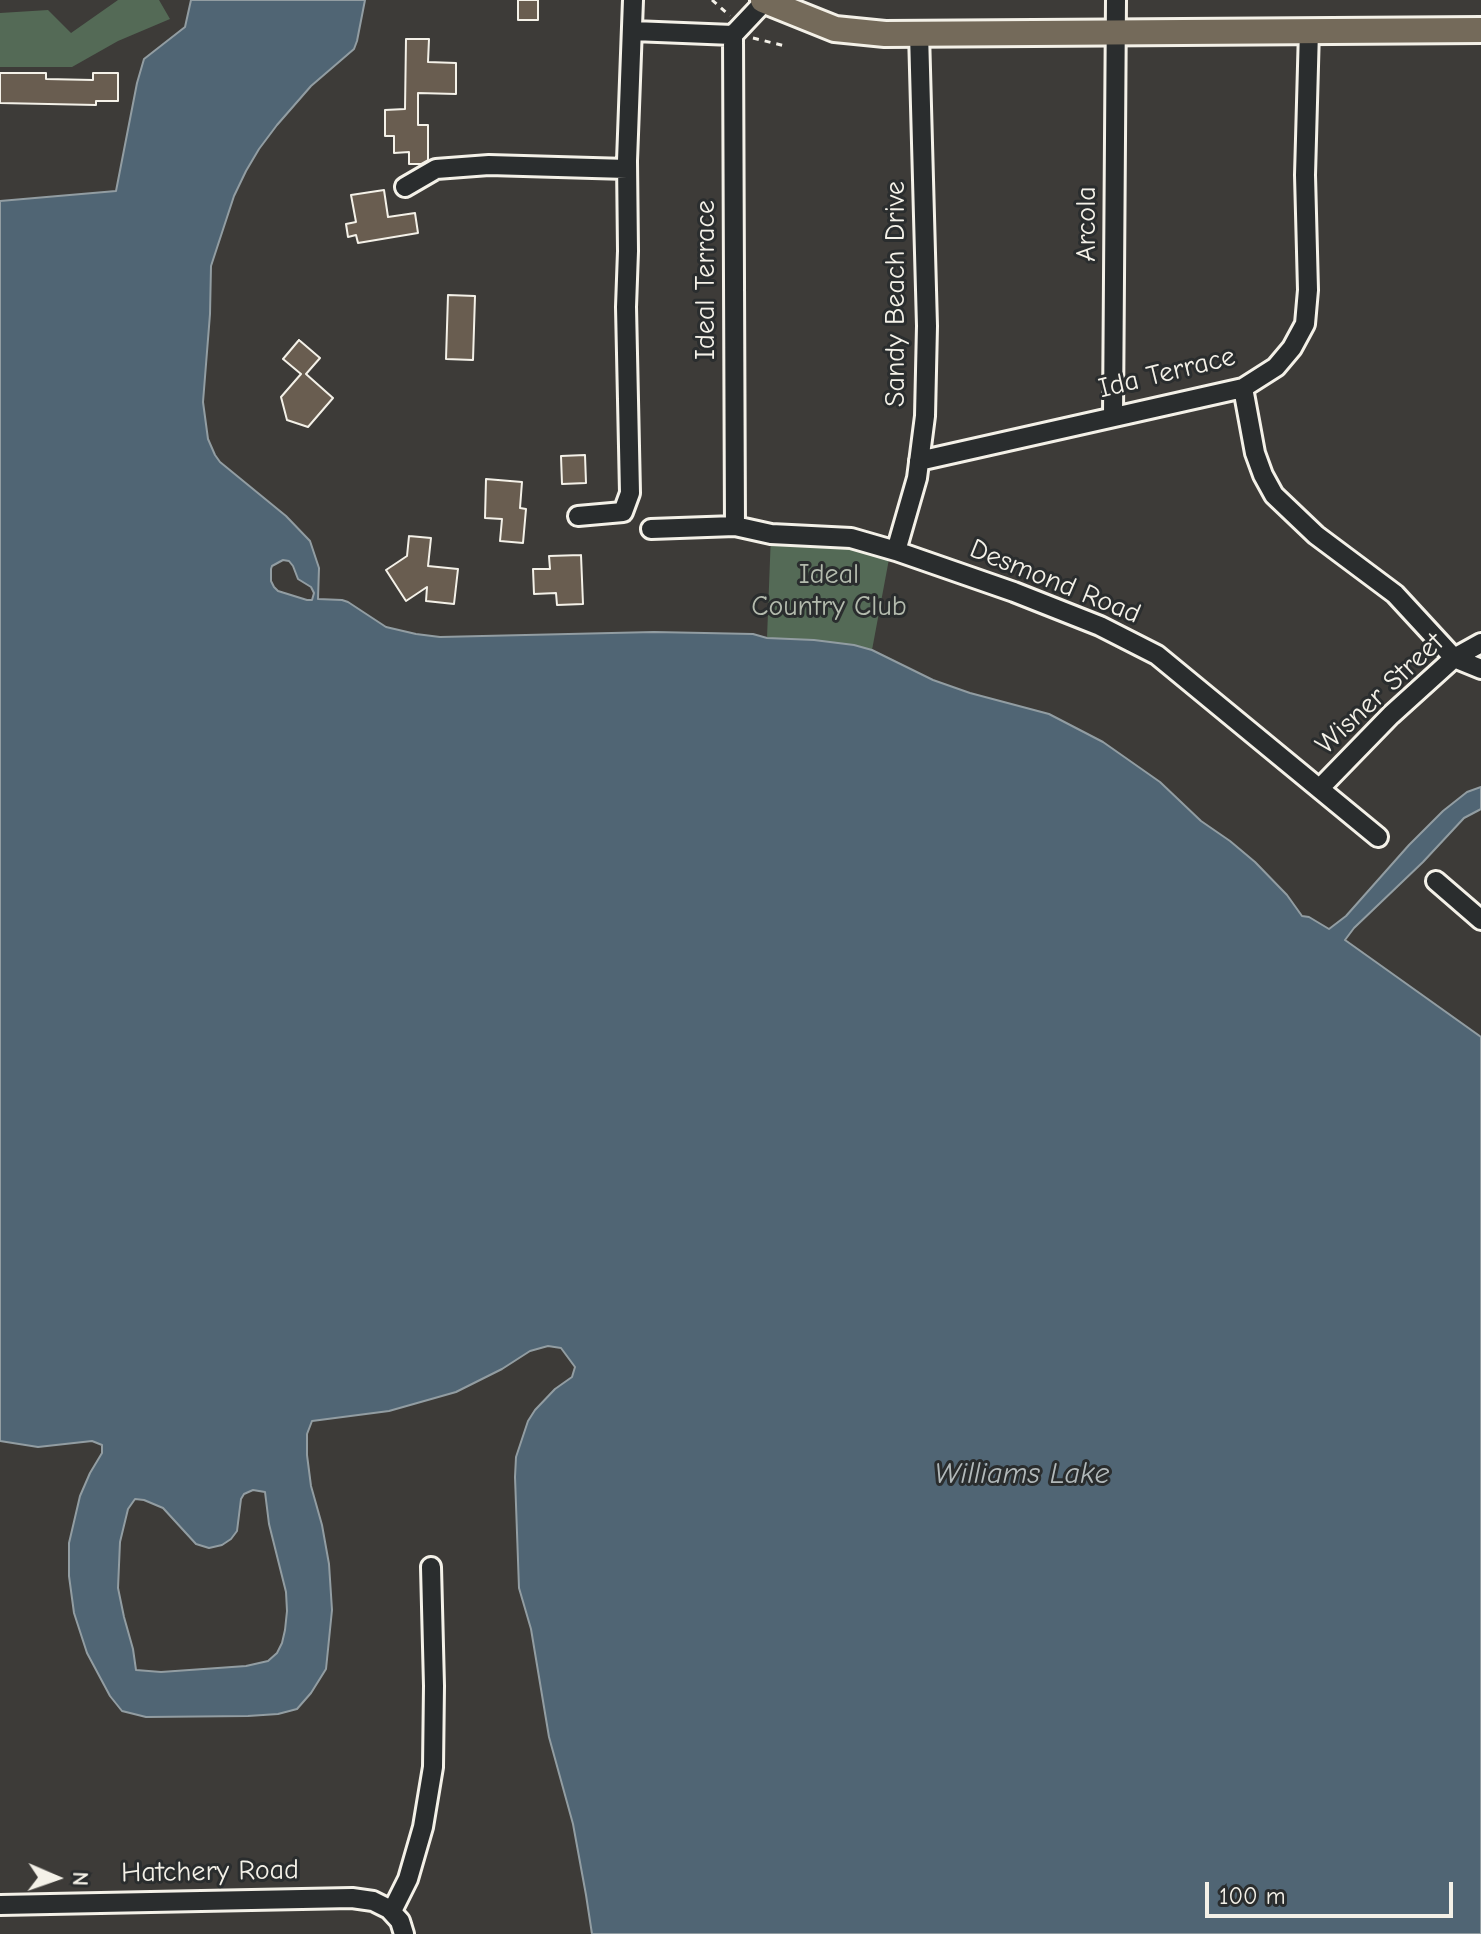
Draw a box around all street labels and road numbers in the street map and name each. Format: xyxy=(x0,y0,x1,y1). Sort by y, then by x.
street label: Sandy Beach Drive xyxy=(879,181,913,407)
street label: Arcola xyxy=(1070,186,1104,262)
street label: Ideal Terrace xyxy=(689,200,723,360)
street label: Ida Terrace xyxy=(1095,340,1239,406)
street label: Desmond Road xyxy=(965,532,1145,632)
street label: Wisner Street xyxy=(1309,626,1451,762)
street label: Hatchery Road xyxy=(121,1854,299,1890)

